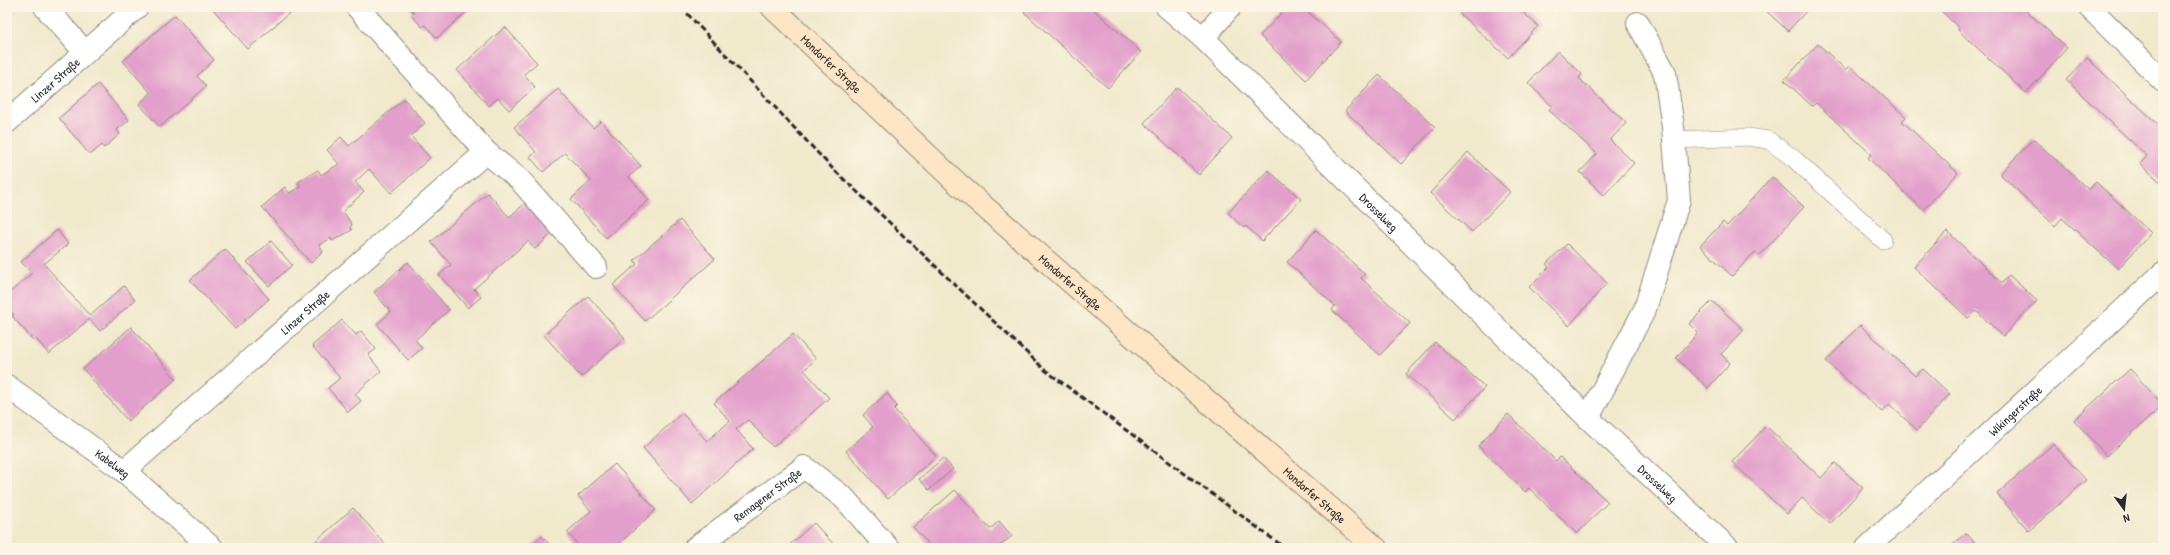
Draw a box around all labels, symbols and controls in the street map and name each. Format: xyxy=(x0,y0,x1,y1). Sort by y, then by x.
street label: Mondorfer Straße xyxy=(797,30,866,97)
street label: Linzer Straße xyxy=(27,53,83,106)
street label: Drosselweg xyxy=(1356,189,1402,235)
street label: Mondorfer Straße xyxy=(1036,250,1106,314)
street label: Linzer Straße xyxy=(277,285,333,338)
street label: Wikingerstraße xyxy=(1985,381,2046,440)
street label: Kabelweg xyxy=(92,444,134,481)
street label: Drosselweg xyxy=(1635,460,1681,506)
street label: Remagener Straße xyxy=(730,463,805,525)
street label: Mondorfer Straße xyxy=(1280,463,1350,527)
north arrow xyxy=(2104,489,2144,529)
text: N xyxy=(2122,511,2131,526)

